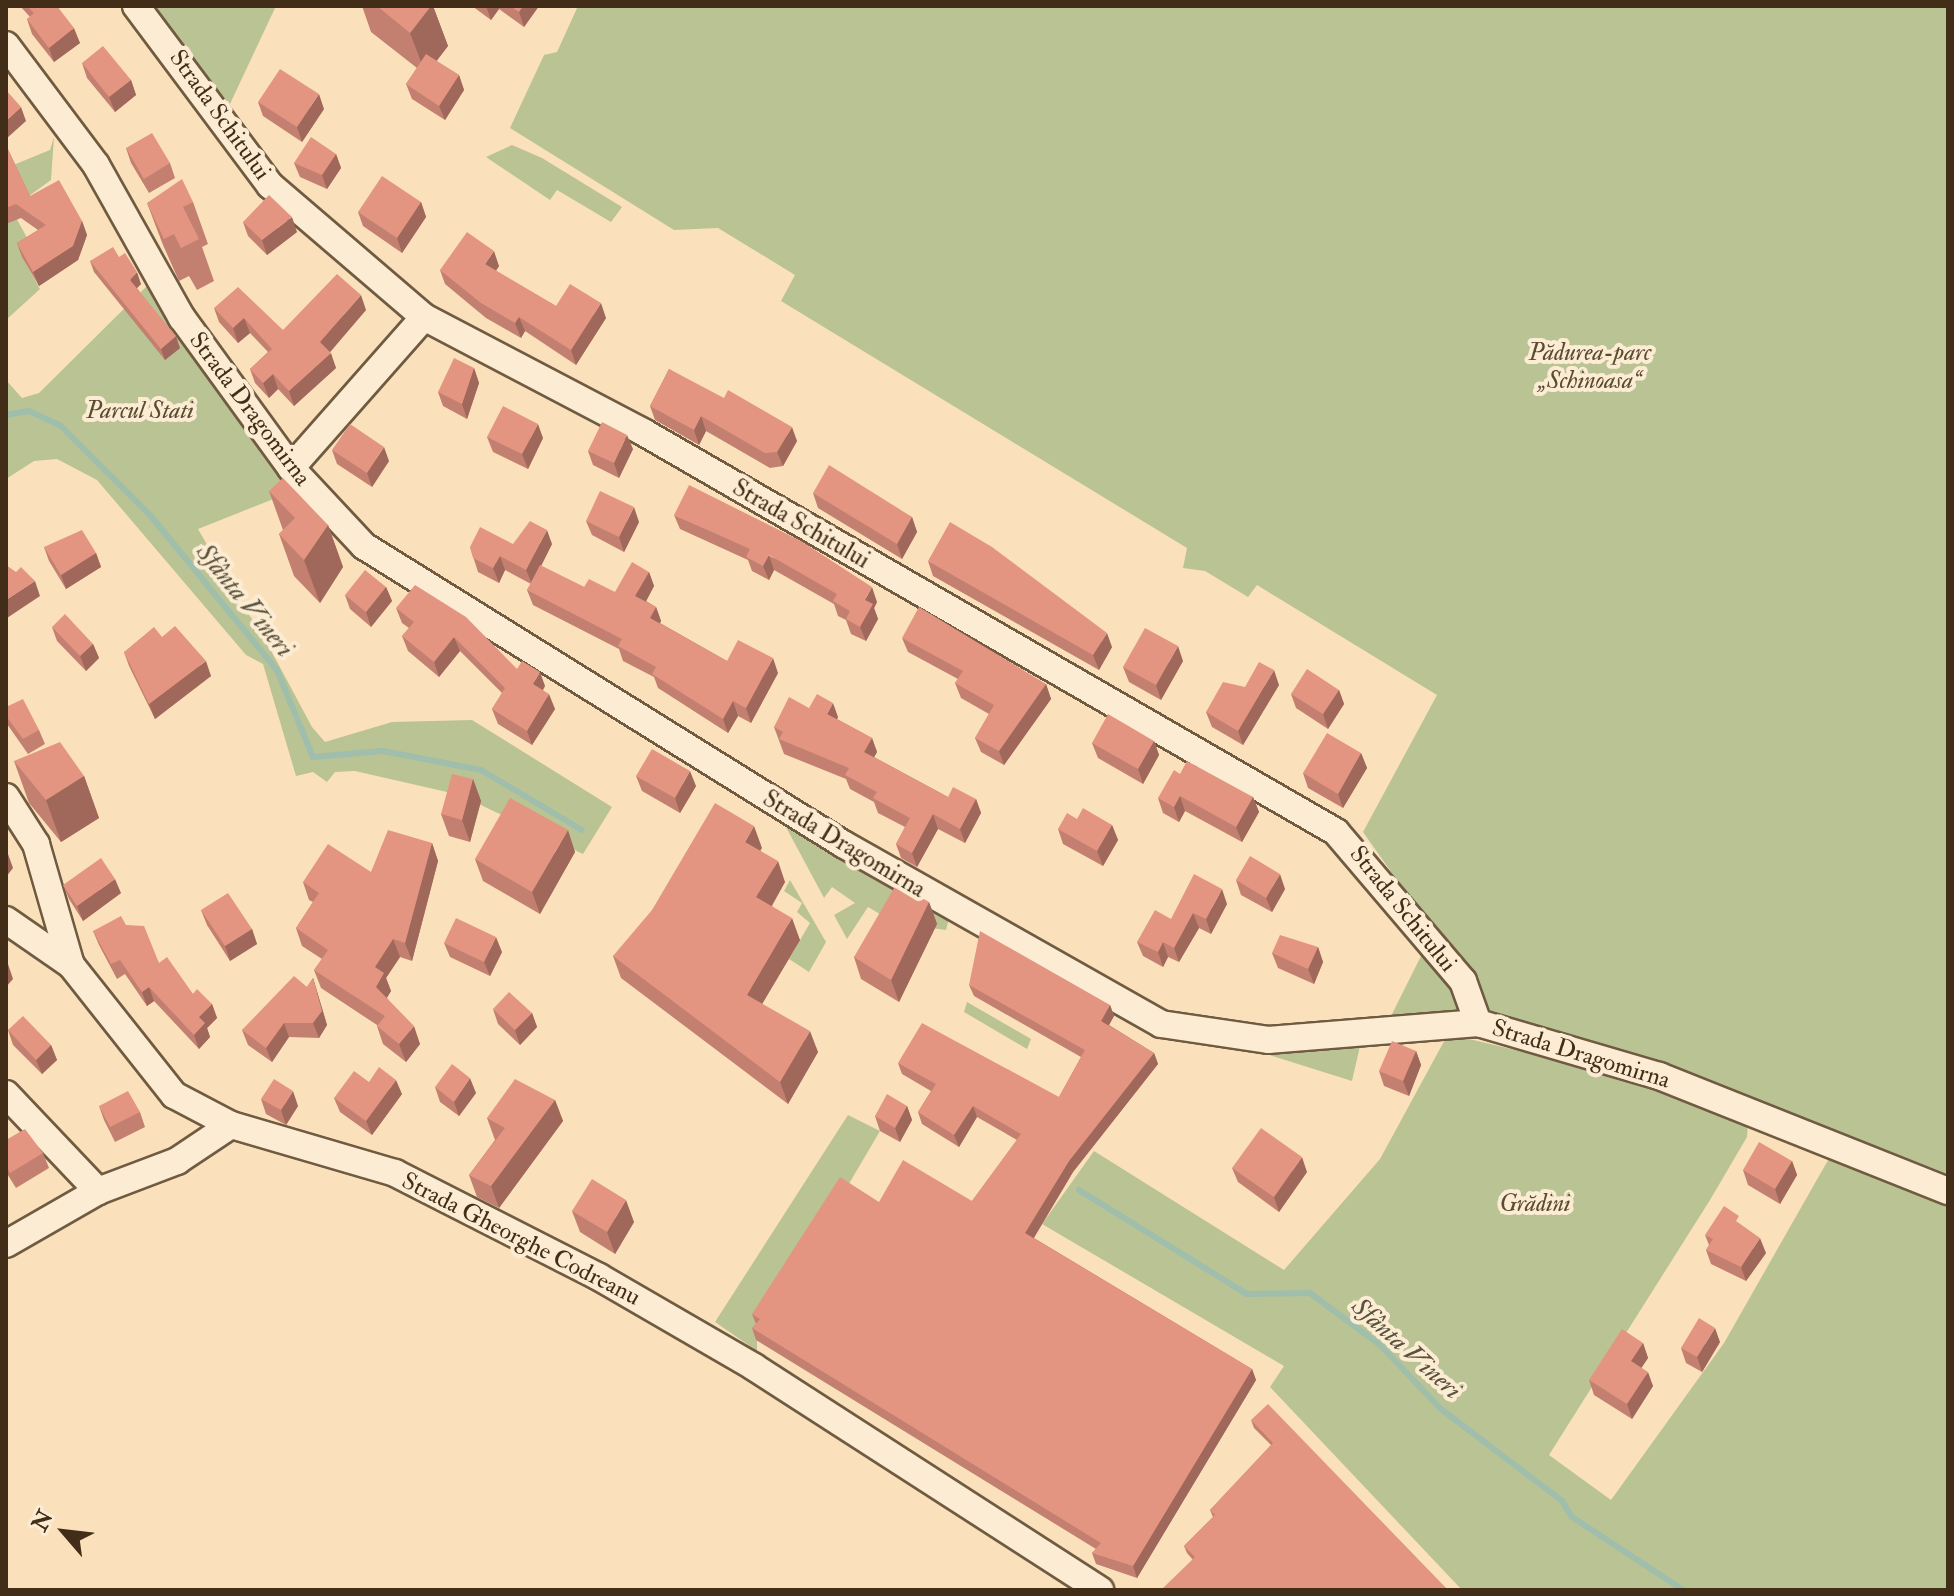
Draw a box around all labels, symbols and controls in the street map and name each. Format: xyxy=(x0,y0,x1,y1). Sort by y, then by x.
street label: Strada Schitului xyxy=(163,44,277,186)
street label: Strada Dragomirna xyxy=(183,327,317,491)
park label: Pădurea-parc „Schinoasa“ xyxy=(1529,339,1651,395)
park label: Parcul Stati xyxy=(86,397,194,425)
street label: Strada Schitului xyxy=(727,473,875,575)
water label: Sfânta Vineri xyxy=(189,538,299,664)
street label: Strada Dragomirna xyxy=(757,784,931,904)
street label: Strada Schitului xyxy=(1343,840,1463,978)
street label: Strada Dragomirna xyxy=(1489,1013,1673,1095)
street label: Strada Gheorghe Codreanu xyxy=(397,1166,645,1312)
park label: Grădini xyxy=(1499,1190,1571,1218)
water label: Sfânta Vineri xyxy=(1345,1292,1467,1406)
north arrow xyxy=(24,1492,104,1572)
text: N xyxy=(26,1505,60,1536)

